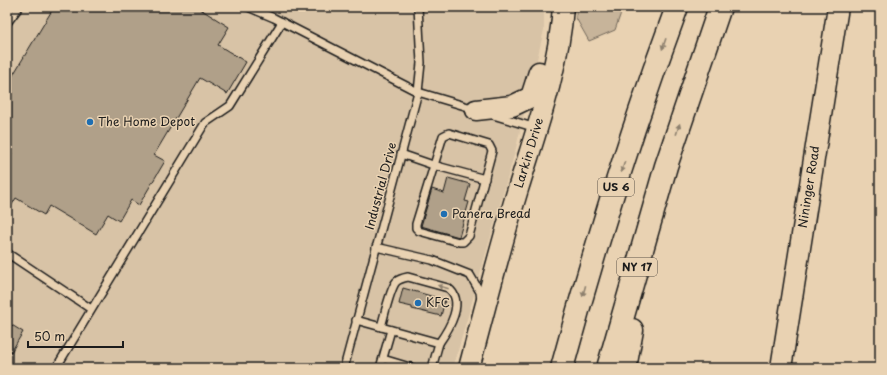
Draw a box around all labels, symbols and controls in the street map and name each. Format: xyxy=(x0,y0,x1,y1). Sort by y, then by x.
one-way arrow xyxy=(660,38,666,50)
place label: The Home Depot xyxy=(98,112,195,130)
street label: Larkin Drive xyxy=(509,115,547,190)
marker: The Home Depot xyxy=(85,117,95,127)
one-way arrow xyxy=(676,123,682,135)
street label: Industrial Drive xyxy=(360,140,400,232)
street label: Nininger Road xyxy=(793,144,823,229)
one-way arrow xyxy=(619,161,625,173)
road number: US 6 xyxy=(598,178,634,196)
place label: Panera Bread xyxy=(452,204,531,222)
marker: Panera Bread xyxy=(439,209,449,219)
road number: NY 17 xyxy=(617,258,657,276)
one-way arrow xyxy=(436,284,448,290)
one-way arrow xyxy=(581,285,587,297)
place label: KFC xyxy=(426,293,450,311)
marker: KFC xyxy=(413,298,423,308)
scale bar xyxy=(28,323,123,349)
text: 50 m xyxy=(34,327,65,345)

